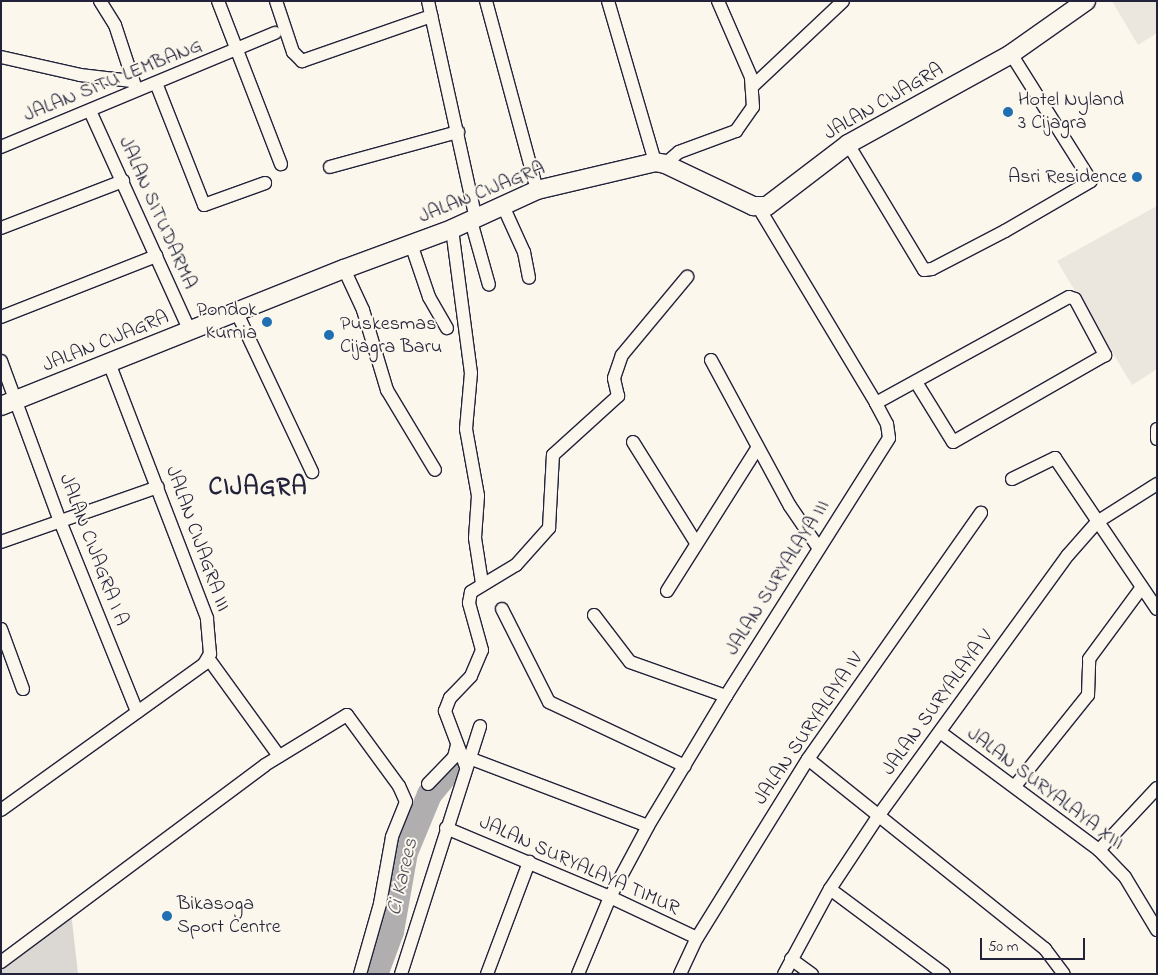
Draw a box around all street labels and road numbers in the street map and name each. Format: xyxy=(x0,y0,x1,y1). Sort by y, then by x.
street label: JALAN SITU LEMBANG xyxy=(20,34,206,128)
street label: JALAN CIJAGRA xyxy=(820,58,948,146)
street label: JALAN SITUDARMA xyxy=(113,133,201,293)
street label: JALAN CIJAGRA xyxy=(415,157,549,229)
street label: JALAN CIJAGRA xyxy=(39,306,173,378)
street label: JALAN CIJAGRA III xyxy=(160,463,234,615)
street label: JALAN CIJAGRA I A xyxy=(53,471,133,629)
street label: JALAN SURYALAYA III xyxy=(720,496,836,660)
street label: JALAN SURYALAYA V xyxy=(877,626,999,780)
street label: JALAN SURYALAYA IV xyxy=(749,648,869,810)
street label: JALAN SURYALAYA XIII xyxy=(962,722,1128,856)
street label: JALAN SURYALAYA TIMUR xyxy=(475,811,683,921)

